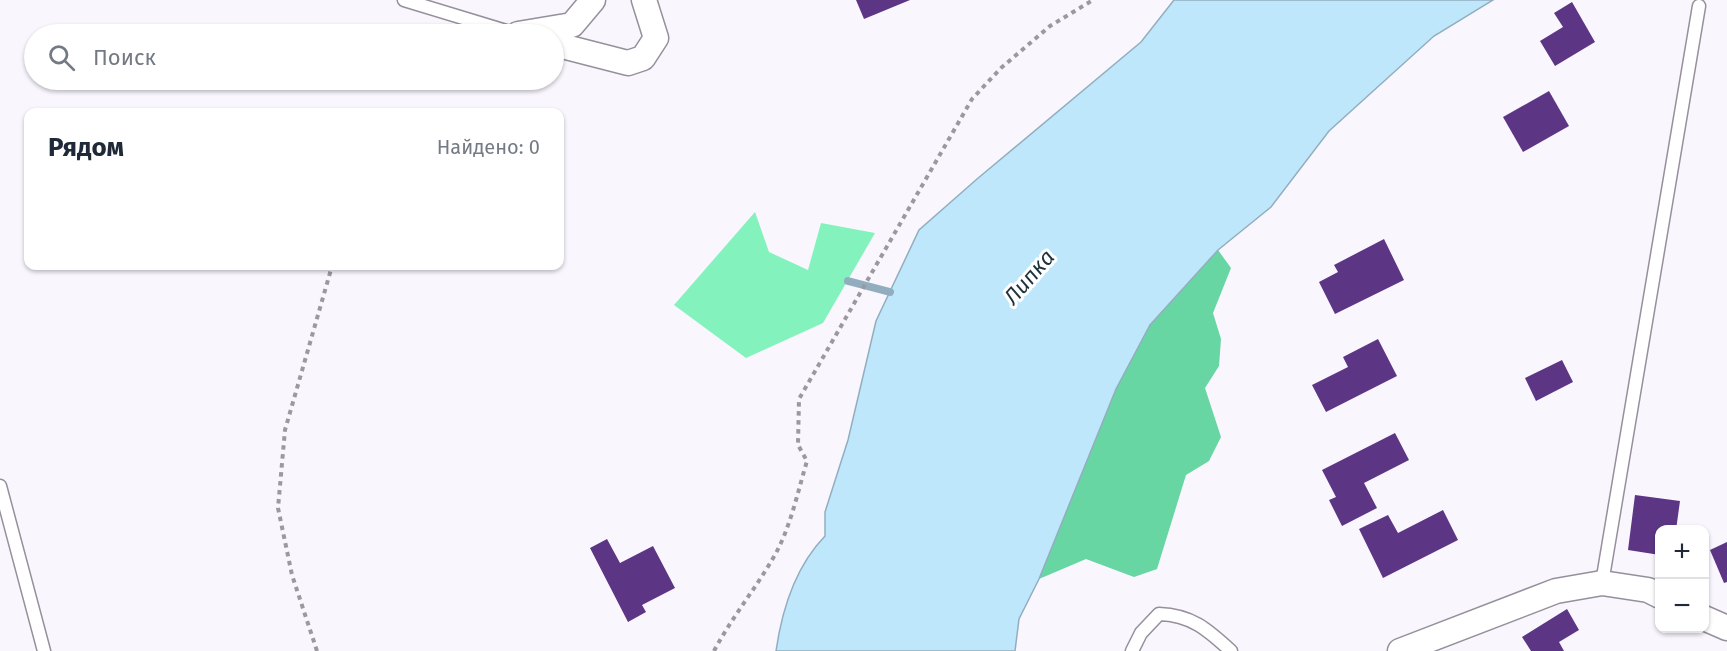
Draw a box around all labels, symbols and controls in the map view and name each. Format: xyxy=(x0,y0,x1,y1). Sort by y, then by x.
search box xyxy=(24,24,564,90)
icon: search xyxy=(45,41,78,74)
text: Поиск xyxy=(93,44,156,71)
text: Рядом xyxy=(48,132,124,163)
text: Найдено: 0 xyxy=(437,135,540,159)
water label: Липка xyxy=(997,244,1060,311)
map controls xyxy=(1655,525,1709,633)
button: + xyxy=(1655,525,1709,579)
button: − xyxy=(1655,579,1709,633)

